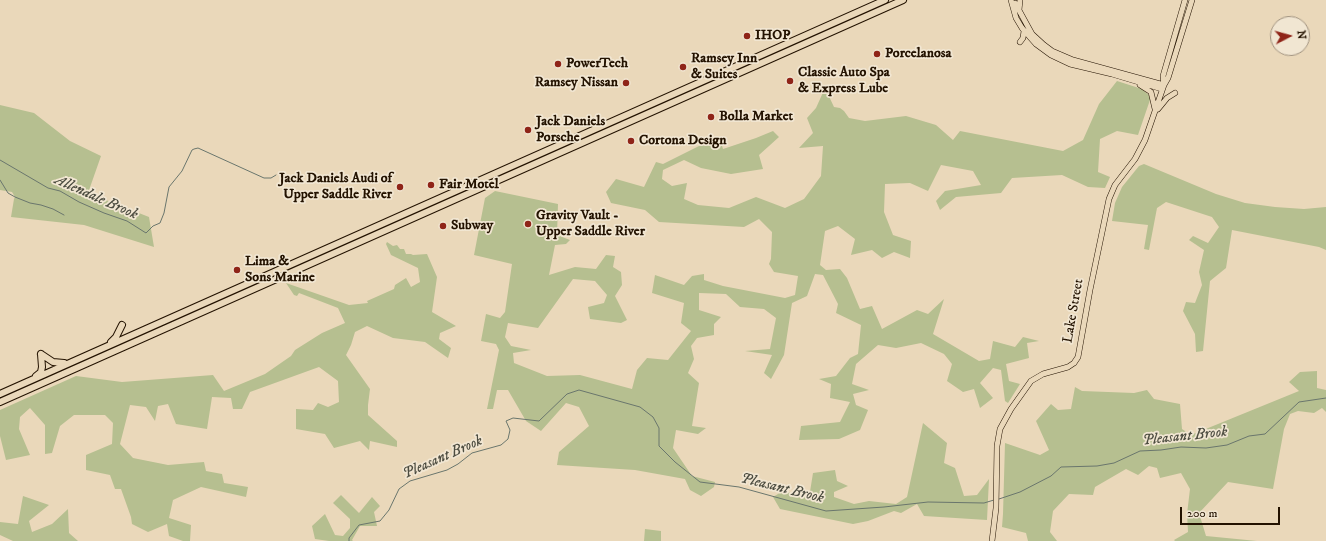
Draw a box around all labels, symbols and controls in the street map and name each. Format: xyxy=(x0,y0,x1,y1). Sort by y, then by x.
north arrow xyxy=(1270,16,1310,56)
place label: IHOP xyxy=(755,28,790,44)
text: N xyxy=(1294,30,1308,40)
marker: IHOP xyxy=(742,31,752,41)
place label: Porcelanosa xyxy=(885,46,951,62)
marker: Porcelanosa xyxy=(872,49,882,59)
place label: Ramsey Inn & Suites xyxy=(691,51,757,84)
place label: PowerTech xyxy=(566,56,628,72)
marker: PowerTech xyxy=(553,59,563,69)
marker: Ramsey Inn & Suites xyxy=(678,62,688,72)
place label: Classic Auto Spa & Express Lube xyxy=(798,65,890,98)
place label: Ramsey Nissan xyxy=(535,75,618,91)
marker: Classic Auto Spa & Express Lube xyxy=(785,76,795,86)
marker: Ramsey Nissan xyxy=(621,78,631,88)
place label: Bolla Market xyxy=(719,109,793,125)
marker: Bolla Market xyxy=(706,112,716,122)
place label: Jack Daniels Porsche xyxy=(536,114,605,146)
marker: Jack Daniels Porsche xyxy=(523,125,533,135)
place label: Cortona Design xyxy=(639,133,726,149)
marker: Cortona Design xyxy=(626,136,636,146)
place label: Jack Daniels Audi of Upper Saddle River xyxy=(279,171,392,204)
water label: Allendale Brook xyxy=(52,172,140,224)
place label: Fair Motel xyxy=(439,177,499,193)
marker: Fair Motel xyxy=(426,180,436,190)
marker: Jack Daniels Audi of Upper Saddle River xyxy=(395,182,405,192)
place label: Gravity Vault - Upper Saddle River xyxy=(536,208,645,240)
place label: Subway xyxy=(451,218,493,234)
marker: Gravity Vault - Upper Saddle River xyxy=(523,219,533,229)
marker: Subway xyxy=(438,221,448,231)
place label: Lima & Sons Marine xyxy=(245,254,315,286)
marker: Lima & Sons Marine xyxy=(232,265,242,275)
street label: Lake Street xyxy=(1060,278,1088,344)
water label: Pleasant Brook xyxy=(1142,424,1228,450)
water label: Pleasant Brook xyxy=(400,432,486,484)
water label: Pleasant Brook xyxy=(738,470,826,508)
scale bar xyxy=(1182,499,1282,525)
text: 200 m xyxy=(1187,506,1217,521)

